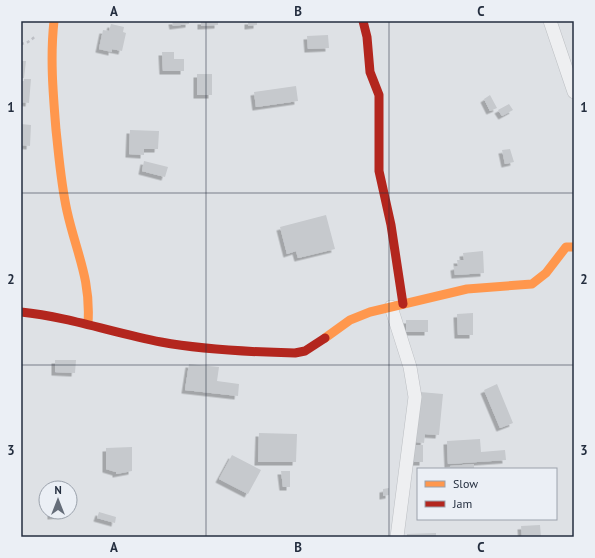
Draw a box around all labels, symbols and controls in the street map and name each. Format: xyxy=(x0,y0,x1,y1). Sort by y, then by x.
text: A xyxy=(110,3,118,20)
text: B xyxy=(294,3,302,20)
text: C xyxy=(477,3,485,20)
text: 1 xyxy=(7,99,15,116)
text: 1 xyxy=(580,99,588,116)
text: 2 xyxy=(7,271,15,288)
text: 2 xyxy=(580,271,588,288)
text: 3 xyxy=(7,442,15,459)
text: 3 xyxy=(580,442,588,459)
legend xyxy=(417,468,557,520)
text: Slow xyxy=(453,476,478,491)
north arrow xyxy=(38,480,78,520)
text: N xyxy=(54,483,62,497)
text: Jam xyxy=(452,496,472,511)
text: A xyxy=(110,539,118,556)
text: B xyxy=(294,539,302,556)
text: C xyxy=(477,539,485,556)

